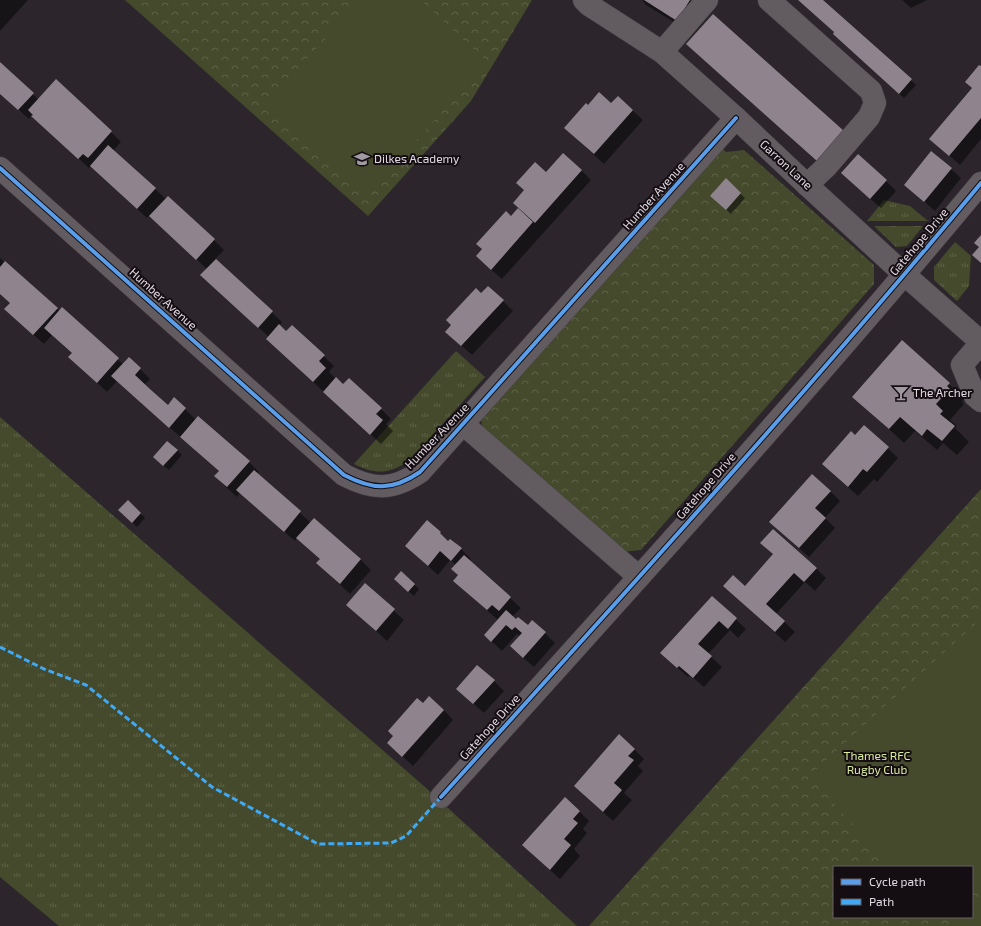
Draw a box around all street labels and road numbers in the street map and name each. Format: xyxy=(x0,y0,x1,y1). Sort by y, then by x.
street label: Garron Lane xyxy=(758,137,816,192)
street label: Humber Avenue xyxy=(619,159,687,232)
street label: Gatehope Drive xyxy=(886,205,950,278)
street label: Humber Avenue xyxy=(127,264,200,332)
street label: Humber Avenue xyxy=(401,400,471,471)
street label: Gatehope Drive xyxy=(673,449,738,521)
street label: Gatehope Drive xyxy=(456,691,522,762)

